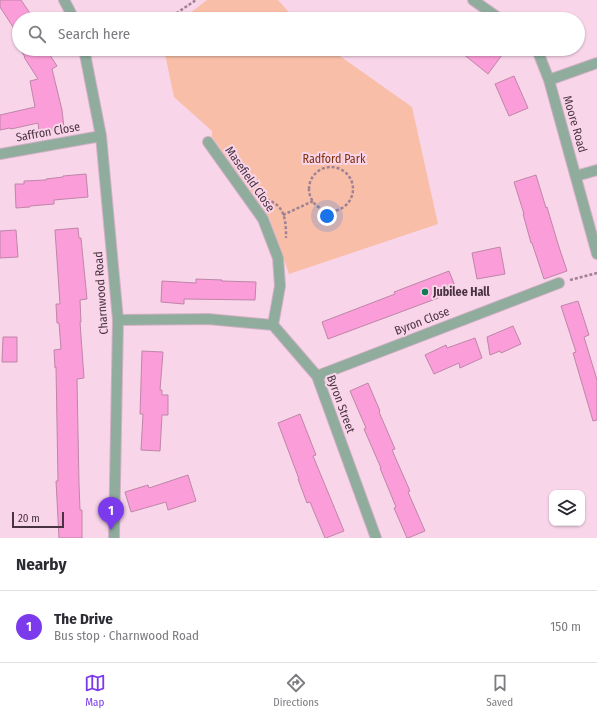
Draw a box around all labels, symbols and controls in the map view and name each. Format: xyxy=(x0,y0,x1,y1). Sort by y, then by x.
search box xyxy=(12,12,585,56)
icon: search xyxy=(26,23,48,45)
text: Search here xyxy=(58,25,130,43)
street label: Moore Road xyxy=(560,94,590,154)
street label: Saffron Close xyxy=(15,119,81,145)
street label: Masefield Close xyxy=(222,144,278,214)
park label: Radford Park xyxy=(302,152,366,166)
your location xyxy=(317,206,337,226)
street label: Charnwood Road xyxy=(91,251,111,335)
place label: Jubilee Hall xyxy=(432,285,491,299)
marker: Jubilee Hall xyxy=(420,287,430,297)
street label: Byron Close xyxy=(393,304,451,338)
street label: Byron Street xyxy=(324,373,358,435)
map controls xyxy=(549,490,585,526)
button: layers xyxy=(549,490,585,526)
pin: 1 xyxy=(98,497,124,530)
scale bar xyxy=(12,510,64,529)
text: 20 m xyxy=(18,512,40,525)
text: Nearby xyxy=(16,554,67,575)
text: The Drive xyxy=(54,610,113,628)
text: 1 xyxy=(26,619,32,634)
text: 150 m xyxy=(550,619,581,634)
text: Bus stop · Charnwood Road xyxy=(54,628,199,643)
tab: Map xyxy=(84,672,106,709)
tab: Directions xyxy=(273,672,319,709)
tab: Saved xyxy=(486,672,513,709)

